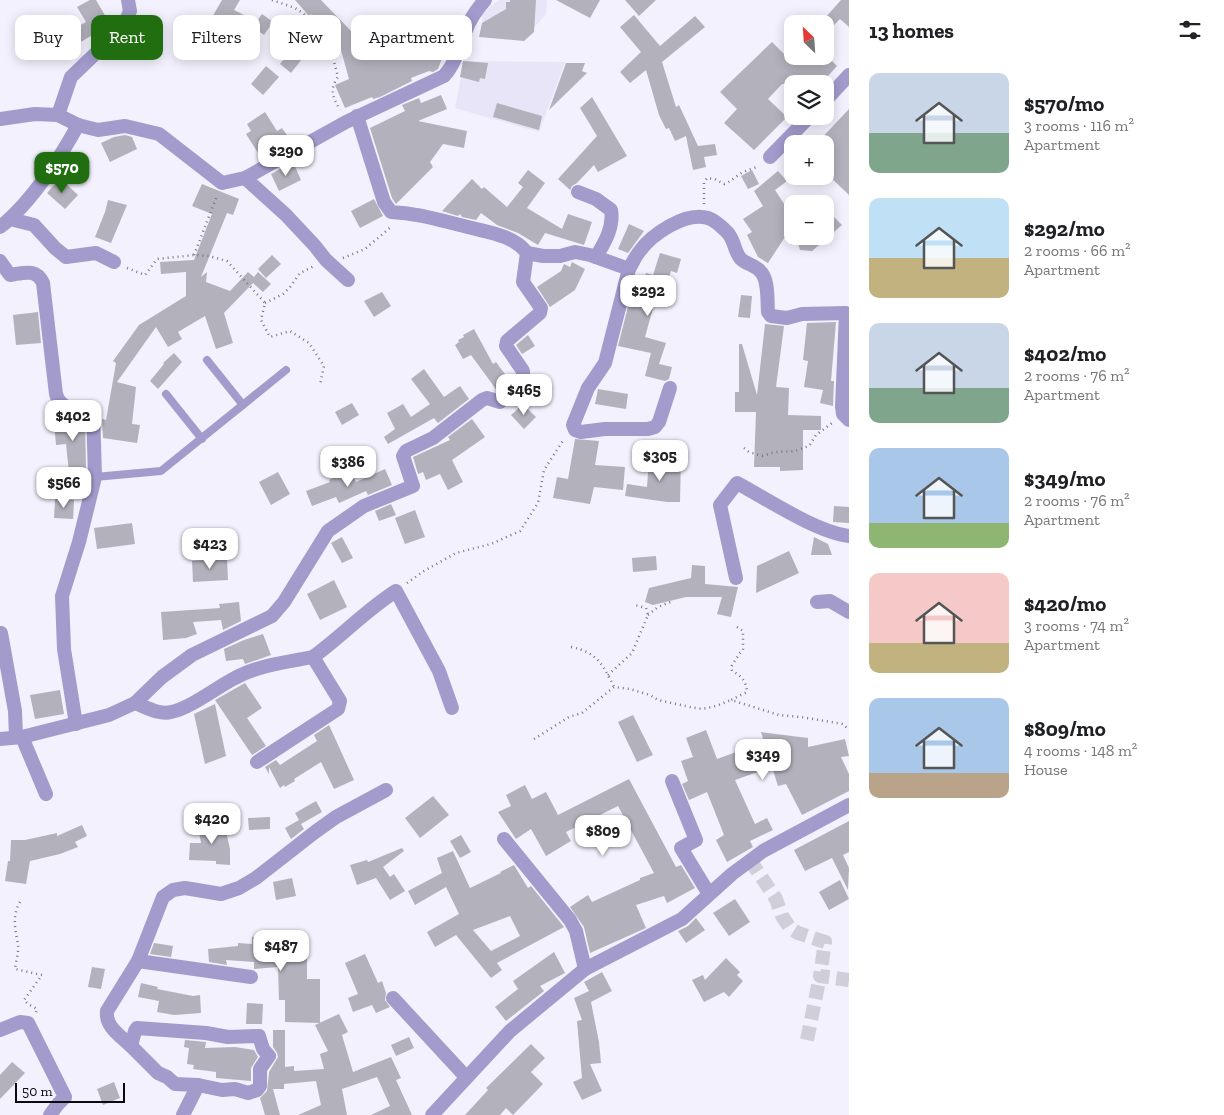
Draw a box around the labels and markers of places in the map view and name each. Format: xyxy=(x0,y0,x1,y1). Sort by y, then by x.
pin: $290 xyxy=(256,134,316,177)
pin: $570 xyxy=(32,152,92,194)
pin: $292 xyxy=(618,274,678,317)
pin: $465 xyxy=(494,374,554,416)
pin: $402 xyxy=(43,400,103,442)
pin: $305 xyxy=(630,440,690,482)
pin: $386 xyxy=(318,446,378,488)
pin: $566 xyxy=(34,466,94,509)
pin: $423 xyxy=(180,528,240,570)
pin: $349 xyxy=(733,738,793,781)
pin: $420 xyxy=(182,802,242,845)
pin: $809 xyxy=(573,814,633,857)
pin: $487 xyxy=(251,930,311,972)

